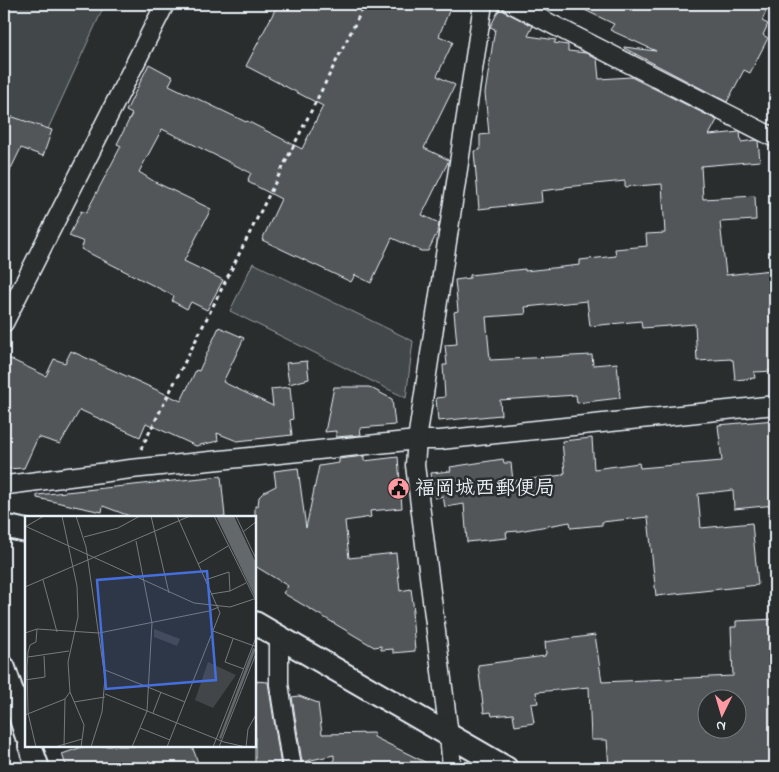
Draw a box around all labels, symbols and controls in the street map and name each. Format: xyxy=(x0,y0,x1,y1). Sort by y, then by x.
place label: 福岡城西郵便局 xyxy=(415,475,555,504)
public building icon: 福岡城西郵便局 xyxy=(387,477,411,501)
inset map xyxy=(25,516,256,747)
north arrow xyxy=(696,690,746,740)
text: N xyxy=(715,715,727,736)

